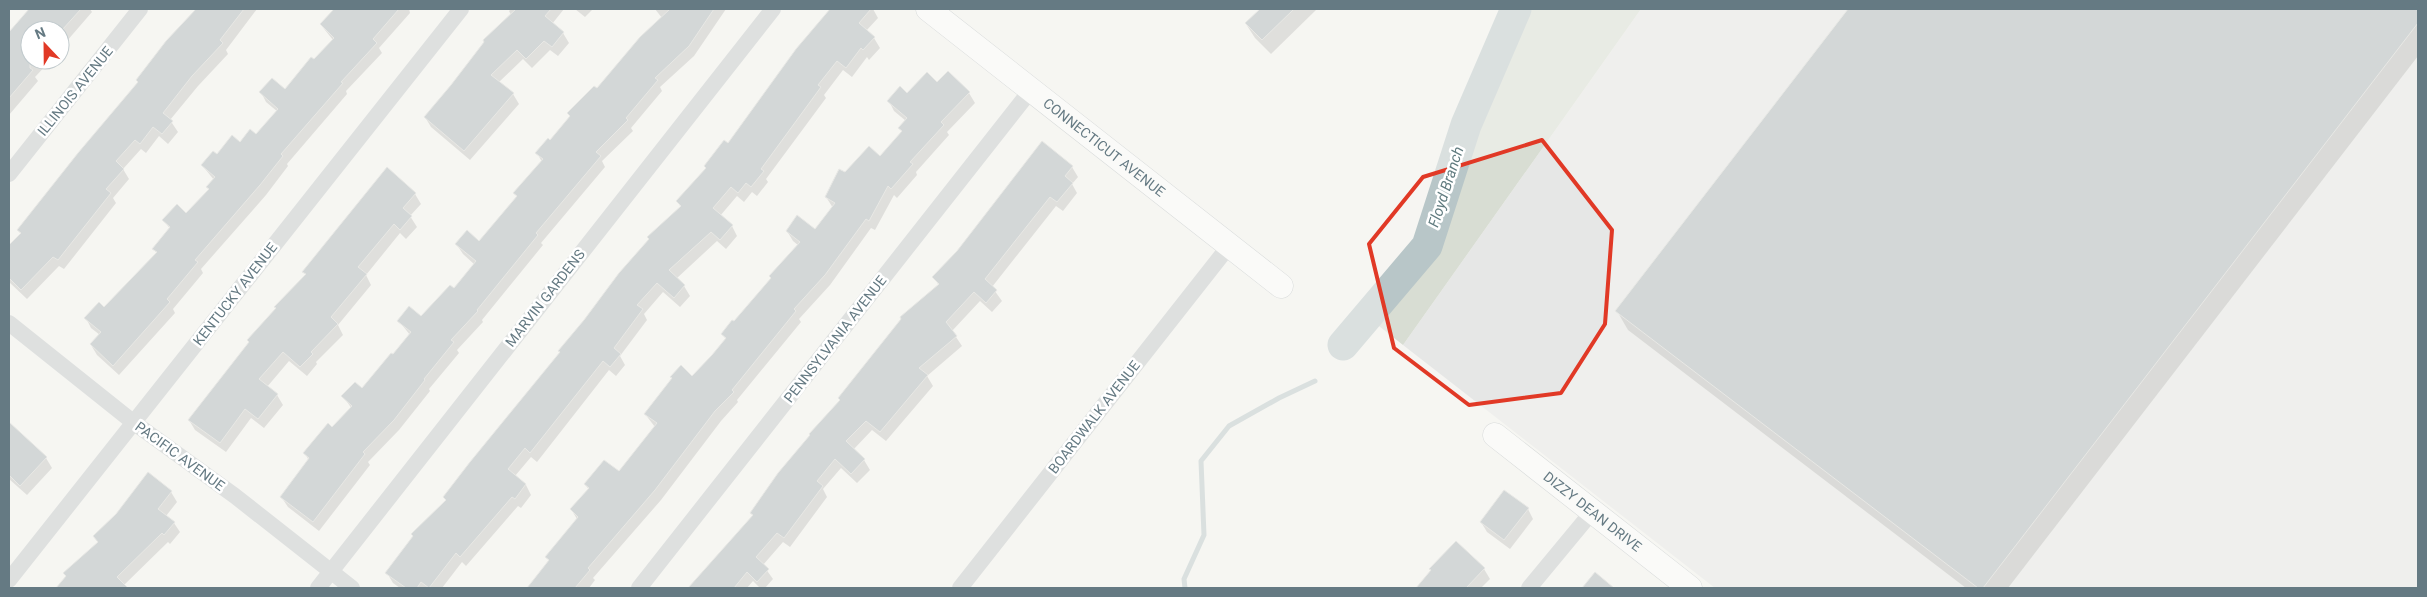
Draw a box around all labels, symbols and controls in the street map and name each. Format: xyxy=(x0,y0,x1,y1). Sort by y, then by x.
north arrow xyxy=(20,20,70,70)
text: N xyxy=(33,24,48,42)
street label: ILLINOIS AVENUE xyxy=(34,43,116,139)
street label: CONNECTICUT AVENUE xyxy=(1040,95,1168,200)
water label: Floyd Branch xyxy=(1425,144,1467,230)
street label: KENTUCKY AVENUE xyxy=(190,239,280,349)
street label: MARVIN GARDENS xyxy=(502,246,588,350)
street label: PENNSYLVANIA AVENUE xyxy=(781,272,889,406)
street label: BOARDWALK AVENUE xyxy=(1045,357,1143,477)
street label: PACIFIC AVENUE xyxy=(132,418,228,494)
street label: DIZZY DEAN DRIVE xyxy=(1540,468,1645,555)

